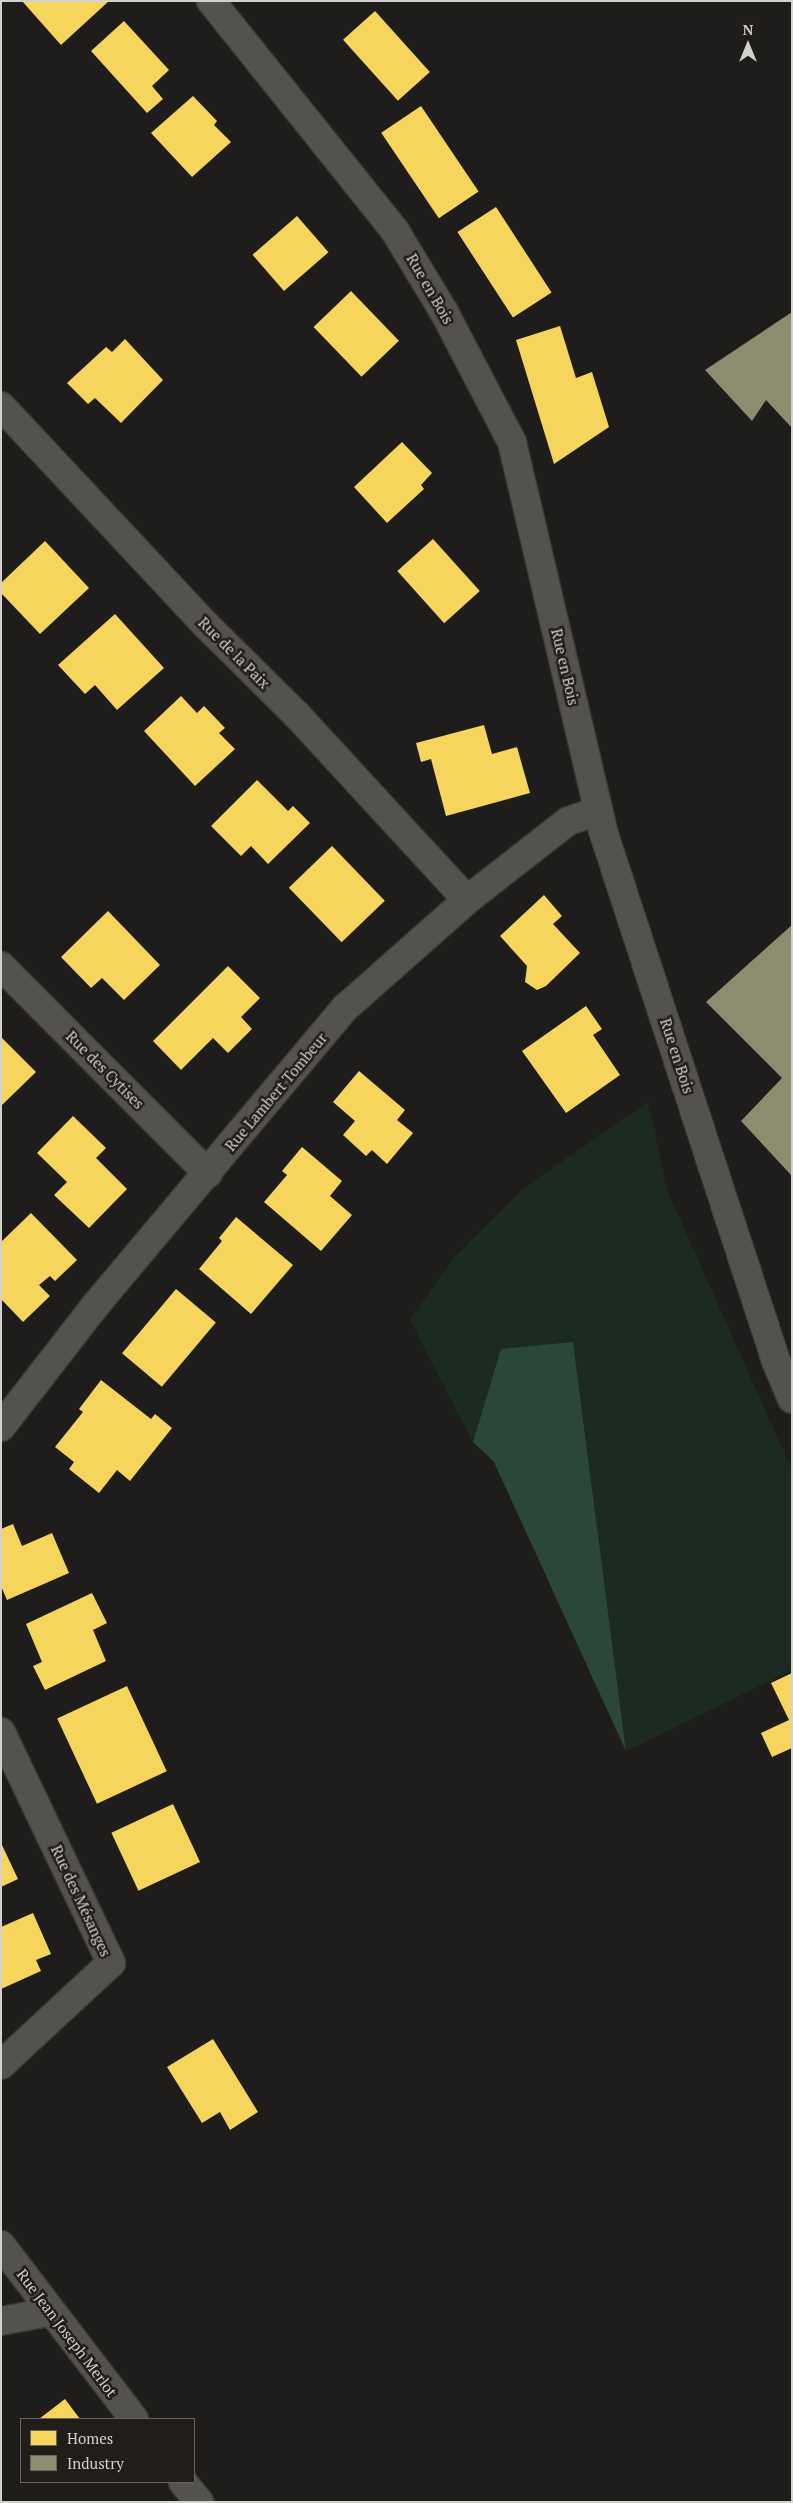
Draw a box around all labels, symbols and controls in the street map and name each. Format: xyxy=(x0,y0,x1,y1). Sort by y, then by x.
north arrow xyxy=(723,20,773,70)
text: N xyxy=(743,20,753,39)
street label: Rue en Bois xyxy=(403,251,457,327)
street label: Rue de la Paix xyxy=(195,614,273,692)
street label: Rue en Bois xyxy=(547,627,583,707)
street label: Rue en Bois xyxy=(656,1016,698,1096)
street label: Rue des Cytises xyxy=(62,1027,148,1113)
street label: Rue Lambert Tombeur xyxy=(221,1029,331,1155)
street label: Rue des Mésanges xyxy=(47,1842,115,1960)
street label: Rue Jean Joseph Merlot xyxy=(13,2266,121,2400)
legend xyxy=(20,2418,195,2483)
text: Homes xyxy=(67,2428,113,2448)
text: Industry xyxy=(67,2453,124,2473)

